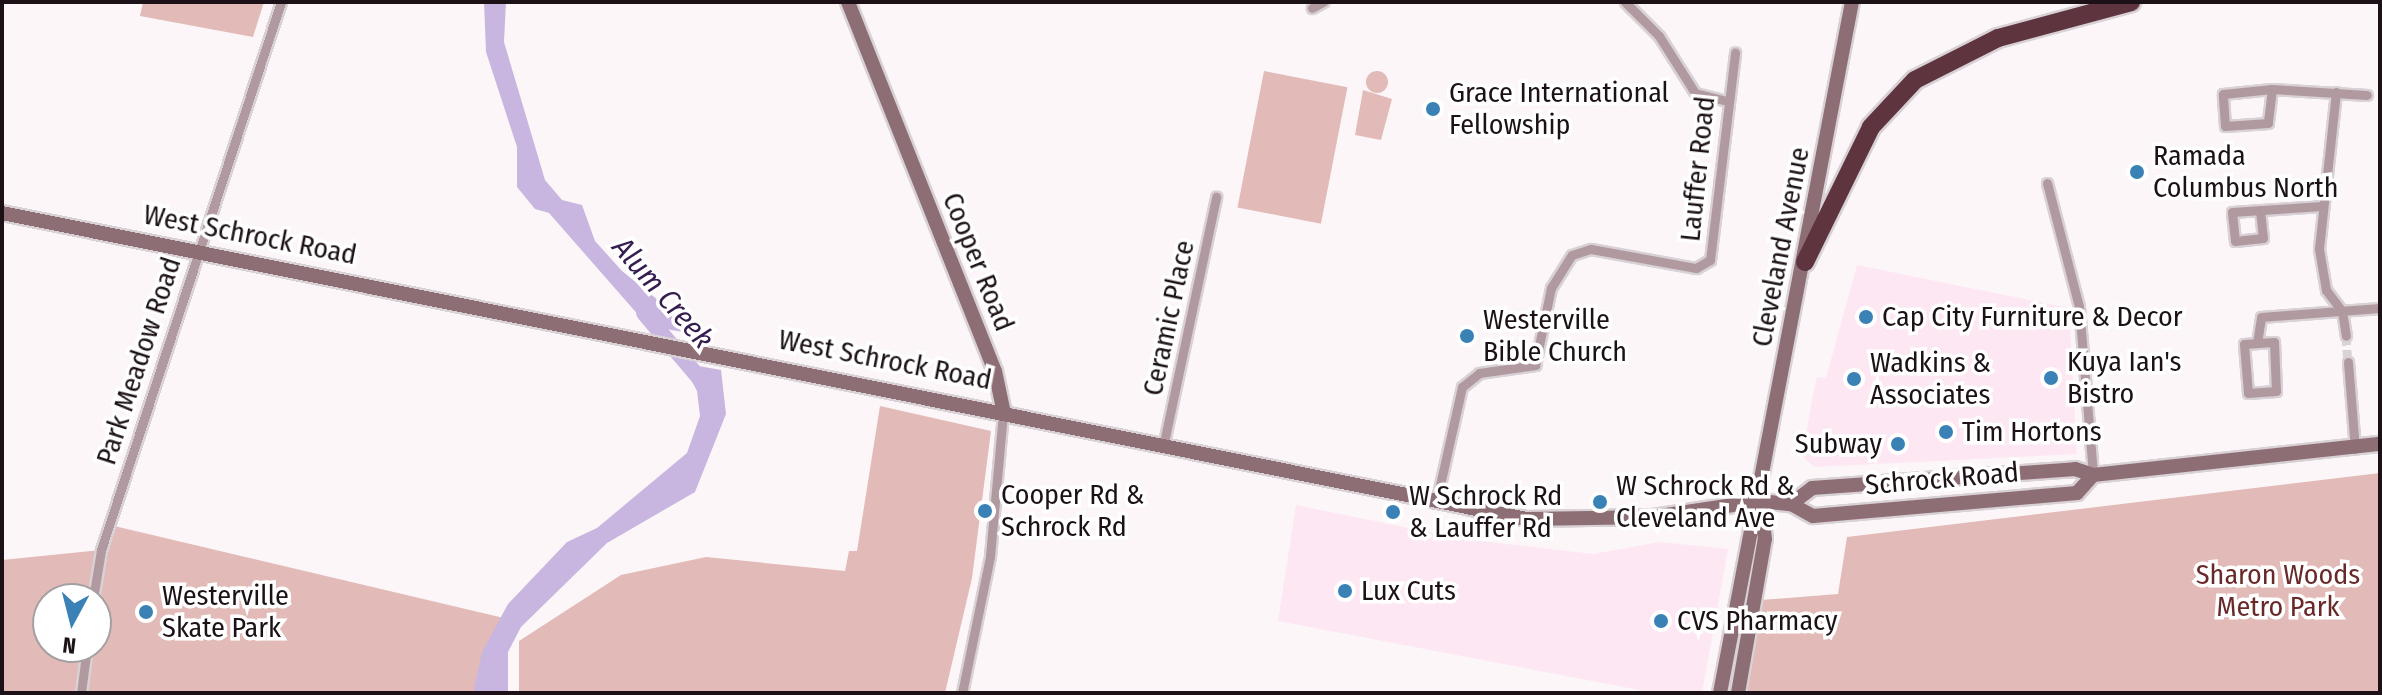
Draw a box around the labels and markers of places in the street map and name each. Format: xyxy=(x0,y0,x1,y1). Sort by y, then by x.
place label: Grace International Fellowship xyxy=(1449,76,1669,142)
marker: Grace International Fellowship xyxy=(1424,100,1442,118)
place label: Ramada Columbus North xyxy=(2153,139,2338,205)
marker: Ramada Columbus North xyxy=(2128,163,2146,181)
place label: Cap City Furniture & Decor xyxy=(1882,300,2182,334)
place label: Westerville Bible Church xyxy=(1483,303,1627,369)
marker: Cap City Furniture & Decor xyxy=(1857,308,1875,326)
marker: Westerville Bible Church xyxy=(1458,327,1476,345)
place label: Kuya Ian's Bistro xyxy=(2067,345,2181,411)
place label: Wadkins & Associates xyxy=(1870,346,1991,412)
marker: Kuya Ian's Bistro xyxy=(2042,369,2060,387)
marker: Wadkins & Associates xyxy=(1845,370,1863,388)
place label: Tim Hortons xyxy=(1962,415,2102,449)
marker: Tim Hortons xyxy=(1937,423,1955,441)
place label: Subway xyxy=(1795,427,1882,461)
marker: Subway xyxy=(1889,435,1907,453)
place label: W Schrock Rd & Cleveland Ave xyxy=(1616,469,1795,535)
place label: Cooper Rd & Schrock Rd xyxy=(1001,478,1144,544)
place label: W Schrock Rd & Lauffer Rd xyxy=(1409,479,1562,545)
marker: W Schrock Rd & Cleveland Ave xyxy=(1591,493,1609,511)
marker: Cooper Rd & Schrock Rd xyxy=(976,502,994,520)
marker: W Schrock Rd & Lauffer Rd xyxy=(1384,503,1402,521)
place label: Lux Cuts xyxy=(1361,574,1456,608)
place label: Westerville Skate Park xyxy=(162,579,289,645)
marker: Lux Cuts xyxy=(1336,582,1354,600)
marker: Westerville Skate Park xyxy=(137,603,155,621)
place label: CVS Pharmacy xyxy=(1677,604,1838,638)
marker: CVS Pharmacy xyxy=(1652,612,1670,630)

